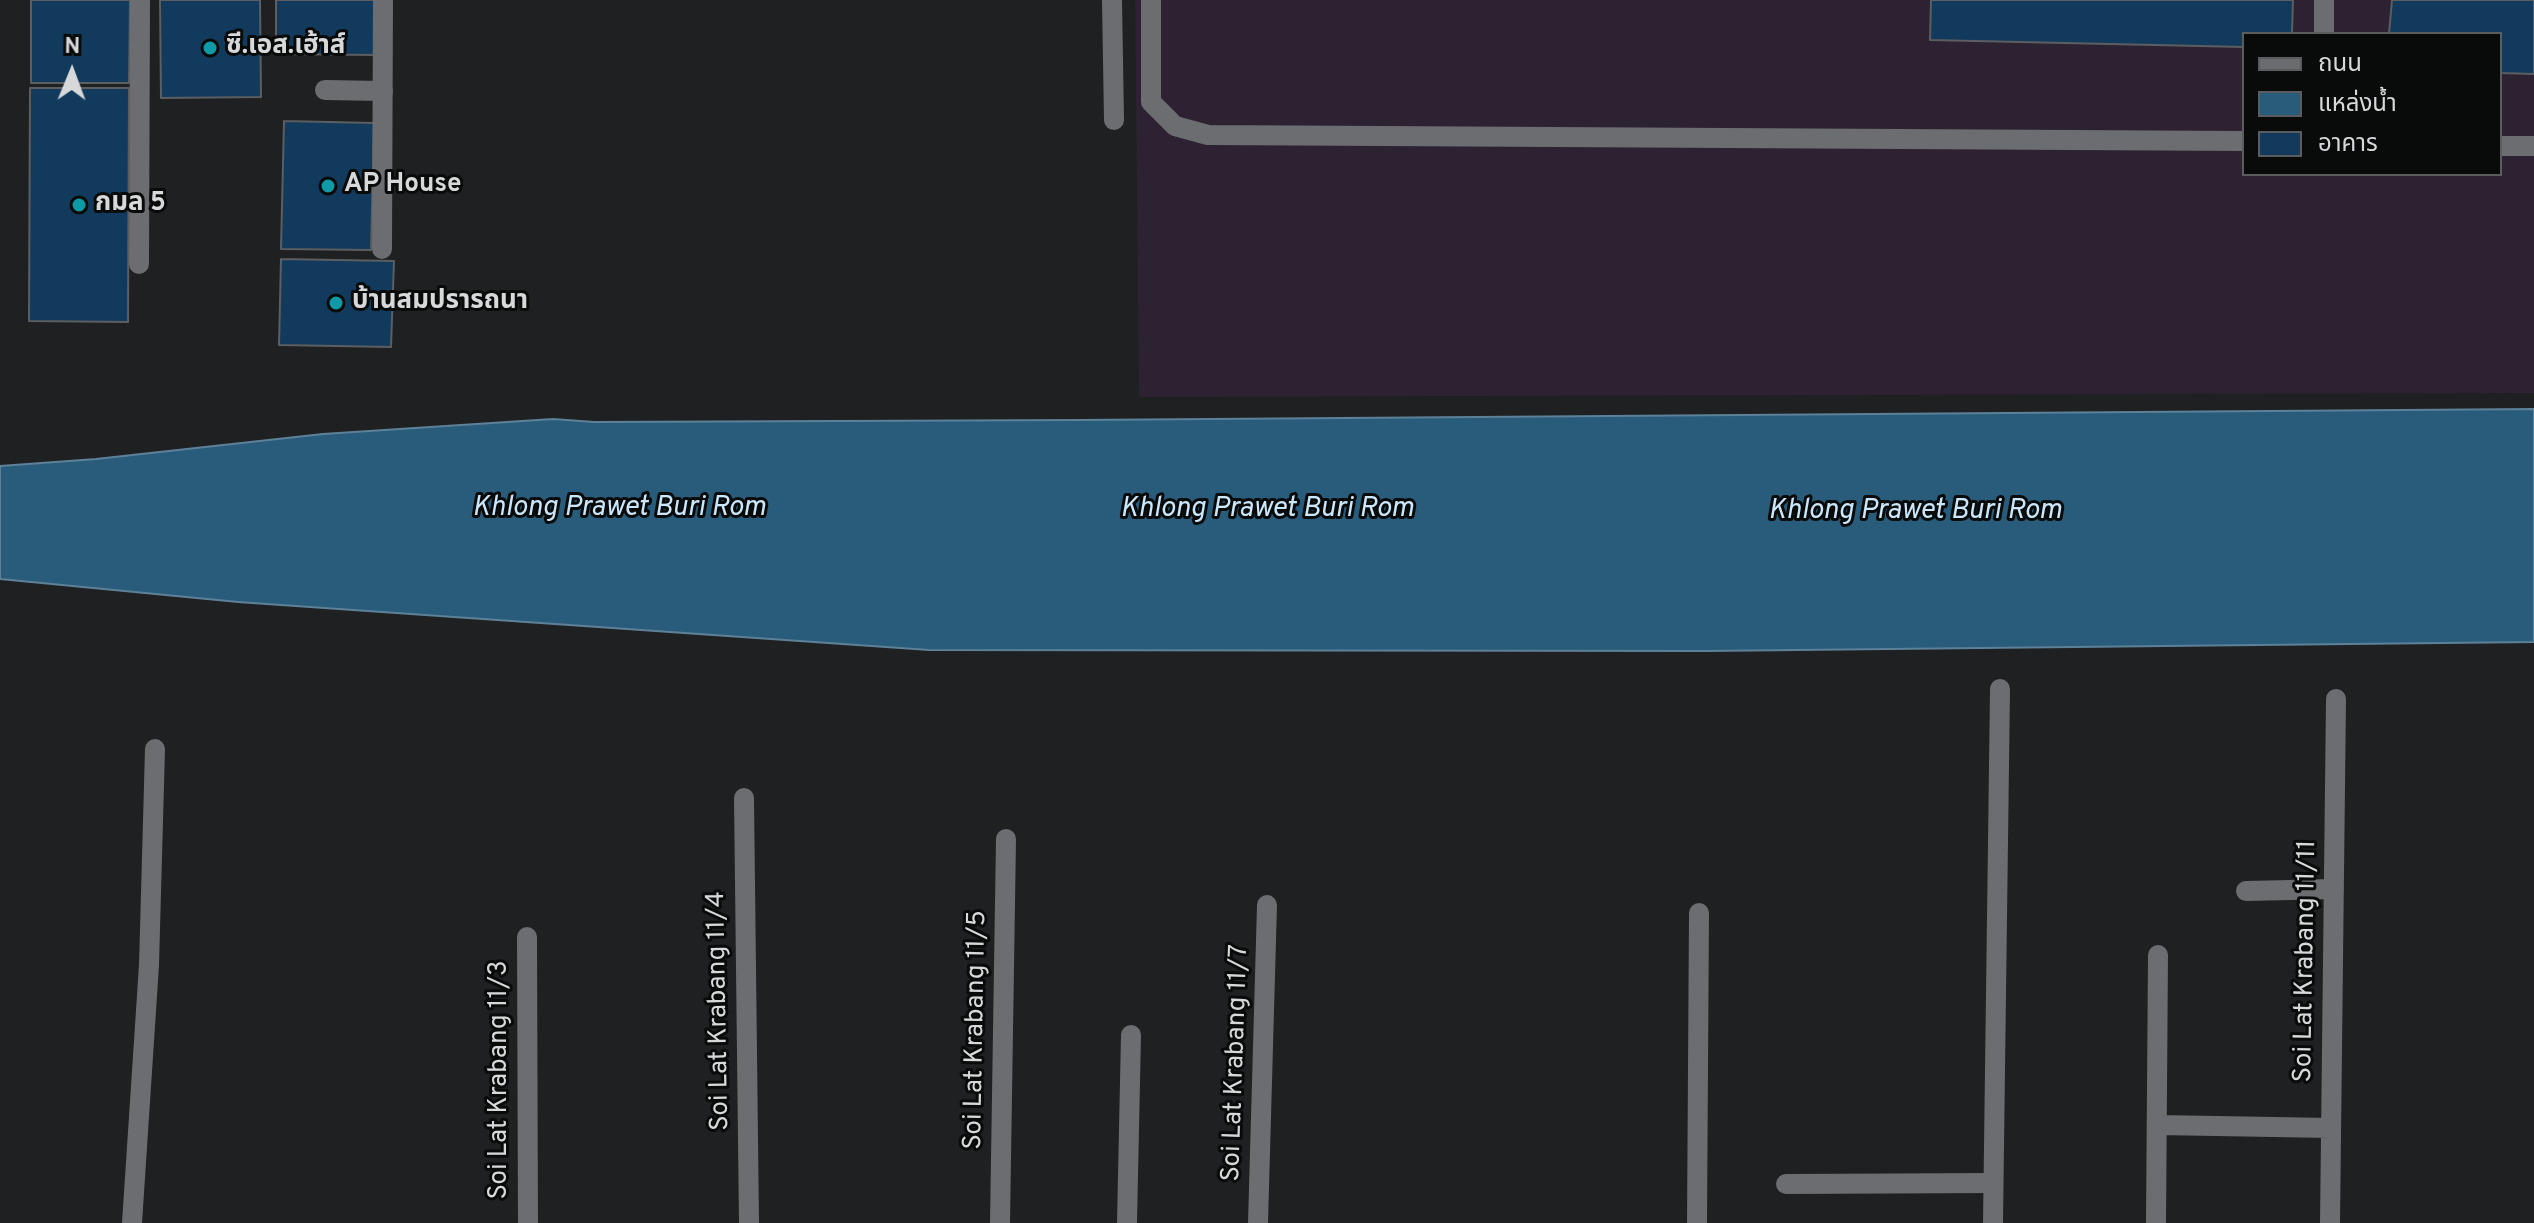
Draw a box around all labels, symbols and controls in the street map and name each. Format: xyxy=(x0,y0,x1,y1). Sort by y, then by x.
north arrow xyxy=(32,32,112,112)
place label: ซี.เอส.เฮ้าส์ xyxy=(226,32,345,64)
legend xyxy=(2242,32,2502,176)
text: N xyxy=(64,34,81,61)
marker: ซี.เอส.เฮ้าส์ xyxy=(201,39,219,57)
text: ถนน xyxy=(2318,50,2362,80)
text: แหล่งน้ำ xyxy=(2318,90,2397,120)
text: อาคาร xyxy=(2318,130,2378,160)
place label: AP House xyxy=(344,170,461,202)
marker: AP House xyxy=(319,177,337,195)
place label: กมล 5 xyxy=(95,189,166,221)
marker: กมล 5 xyxy=(70,196,88,214)
place label: บ้านสมปรารถนา xyxy=(352,287,528,319)
marker: บ้านสมปรารถนา xyxy=(327,294,345,312)
water label: Khlong Prawet Buri Rom xyxy=(472,492,766,526)
water label: Khlong Prawet Buri Rom xyxy=(1120,493,1414,527)
water label: Khlong Prawet Buri Rom xyxy=(1768,495,2062,529)
street label: Soi Lat Krabang 11/11 xyxy=(2289,839,2325,1083)
street label: Soi Lat Krabang 11/4 xyxy=(702,891,738,1131)
street label: Soi Lat Krabang 11/5 xyxy=(959,910,995,1150)
street label: Soi Lat Krabang 11/7 xyxy=(1217,944,1257,1182)
street label: Soi Lat Krabang 11/3 xyxy=(485,960,517,1200)

